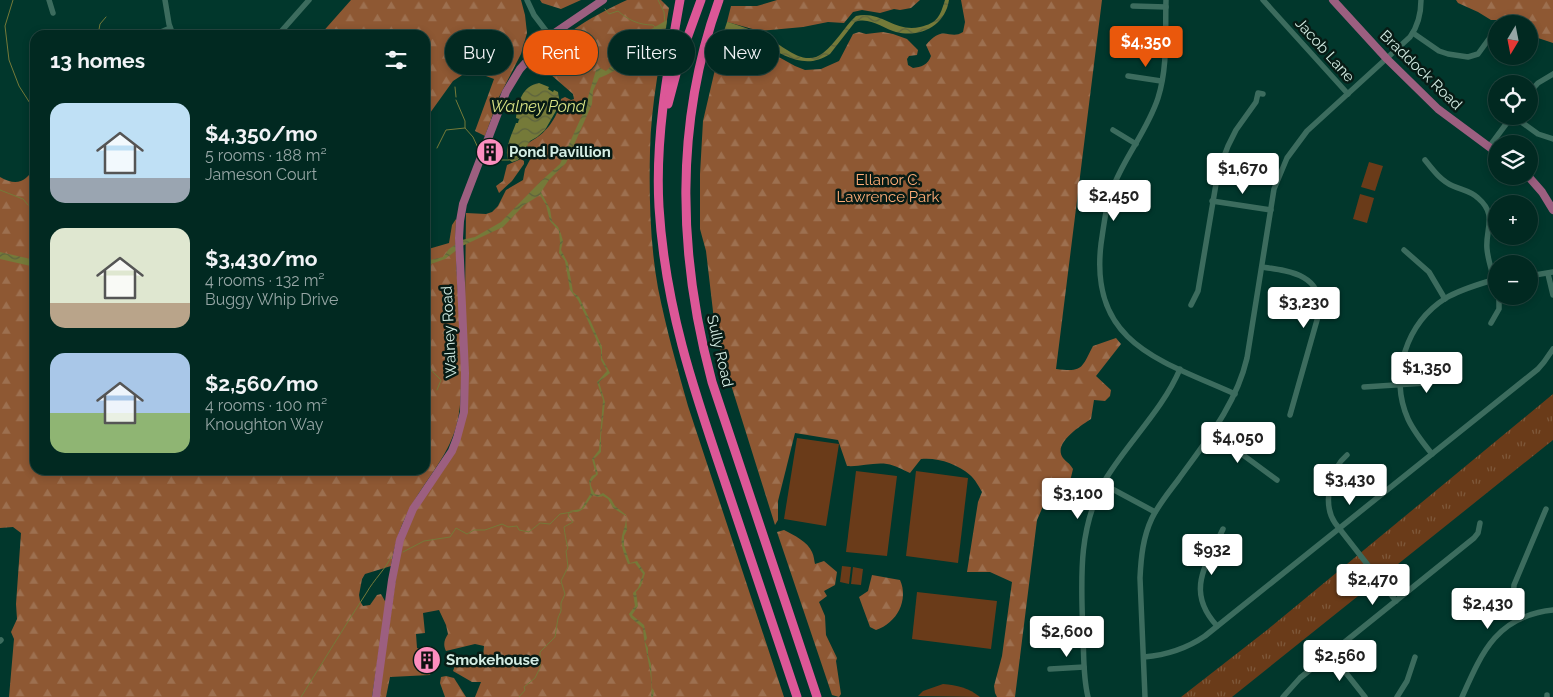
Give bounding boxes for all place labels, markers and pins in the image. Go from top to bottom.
pin: $4,350 [1105,26,1187,68]
building icon: Pond Pavillion [475,137,505,167]
place label: Pond Pavillion [509,143,611,161]
pin: $1,670 [1202,152,1284,195]
pin: $2,450 [1073,180,1155,222]
pin: $3,230 [1263,286,1345,329]
pin: $1,350 [1386,352,1468,394]
pin: $4,050 [1197,422,1279,464]
pin: $3,430 [1309,464,1391,506]
pin: $3,100 [1037,478,1119,520]
pin: $932 [1182,534,1242,576]
pin: $2,470 [1332,564,1414,606]
pin: $2,430 [1447,588,1529,630]
pin: $2,600 [1026,616,1108,658]
pin: $2,560 [1299,640,1381,682]
building icon: Smokehouse [412,645,442,675]
place label: Smokehouse [446,651,539,669]

